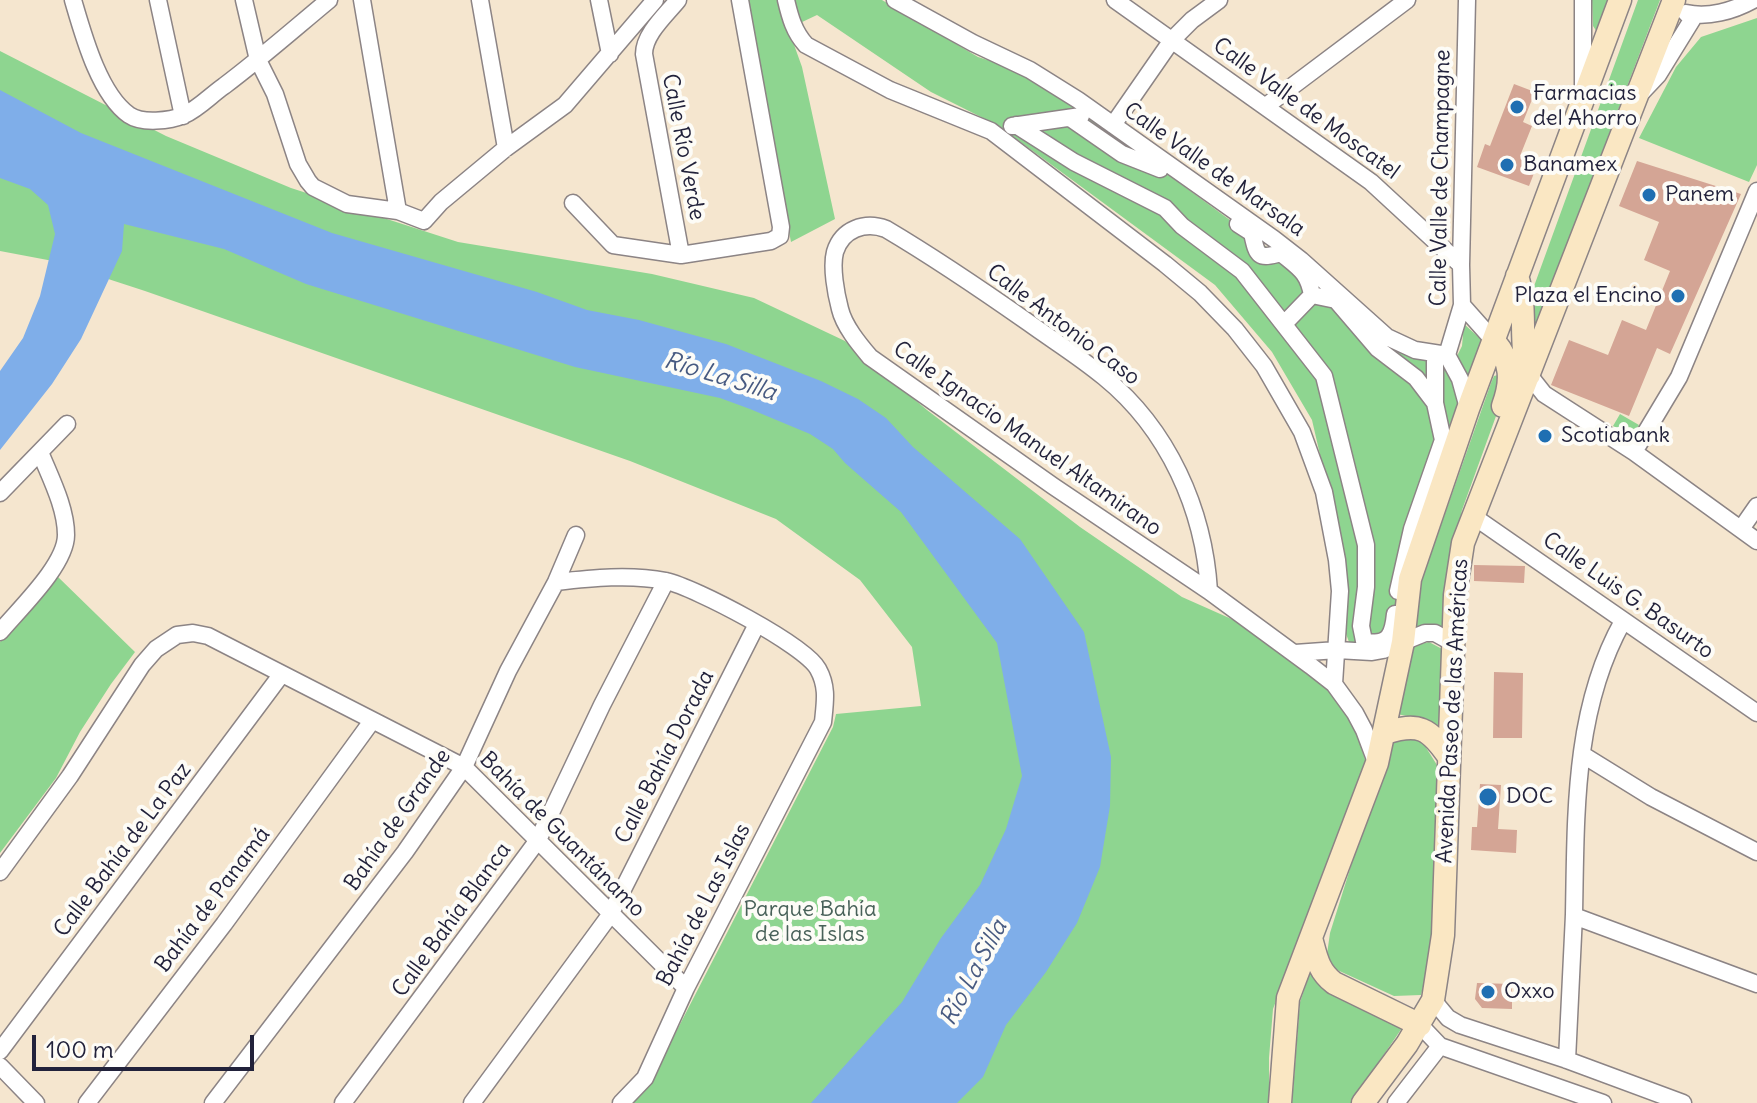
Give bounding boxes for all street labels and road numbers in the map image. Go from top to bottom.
street label: Calle Valle de Moscatel [1208,33,1404,185]
street label: Calle Valle de Champagne [1426,49,1456,307]
street label: Calle Río Verde [656,72,710,222]
street label: Calle Valle de Marsala [1118,97,1310,243]
street label: Calle Antonio Caso [981,259,1145,391]
street label: Calle Ignacio Manuel Altamirano [888,336,1166,542]
street label: Calle Luis G. Basurto [1537,527,1719,665]
street label: Avenida Paseo de las Américas [1432,558,1474,864]
street label: Calle Bahía Dorada [610,666,720,848]
street label: Bahía de Grande [339,744,457,896]
street label: Bahía de Guantánamo [474,747,650,923]
street label: Calle Bahía de La Paz [49,758,197,942]
street label: Bahía de Las Islas [652,819,756,991]
street label: Bahía de Panamá [150,822,276,978]
street label: Calle Bahía Blanca [387,838,517,1002]

